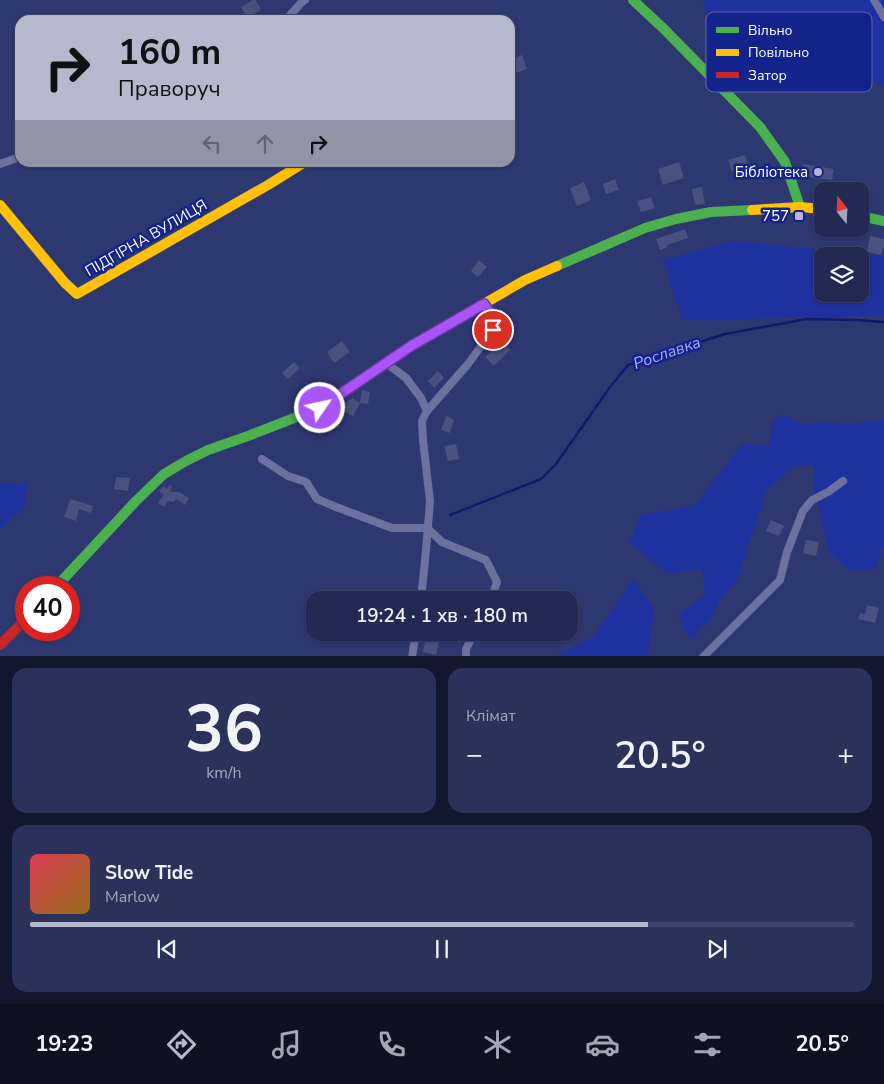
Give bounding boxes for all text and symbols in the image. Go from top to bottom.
legend [706,12,872,92]
text: Вільно [748,21,793,40]
text: 160 m [118,29,221,76]
icon: right [35,35,100,100]
text: Повільно [748,43,809,62]
text: Затор [748,66,787,85]
text: Праворуч [118,74,221,104]
icon: left [198,130,226,158]
icon: ahead [251,130,279,158]
icon: right [304,130,332,158]
place label: Бібліотека [735,162,808,182]
marker: Бібліотека [812,166,824,178]
north arrow [814,182,869,238]
map controls [814,182,869,302]
street label: ПІДГІРНА ВУЛИЦЯ [81,195,211,281]
place label: 757 [762,206,789,226]
marker: 757 [793,210,805,222]
button: layers [814,247,869,302]
pin [472,309,514,351]
icon: arrive [479,316,507,344]
water label: Рославка [630,331,704,375]
position arrow [293,381,345,433]
speed limit sign: 40 [15,576,80,641]
text: 19:24 · 1 хв · 180 m [356,603,528,629]
text: 36 [185,685,263,774]
text: Клімат [466,705,516,727]
text: 20.5° [614,730,706,781]
text: − [466,736,483,774]
text: + [837,736,854,774]
text: km/h [206,762,242,784]
text: Slow Tide [105,860,193,886]
text: Marlow [105,886,160,908]
icon: previous [153,935,181,963]
icon: pause [428,935,456,963]
icon: next [703,935,731,963]
icon: directions [164,1027,199,1062]
icon: music [269,1027,304,1062]
icon: phone [374,1027,409,1062]
icon: climate [480,1027,515,1062]
icon: car [585,1027,620,1062]
icon: filters [690,1027,725,1062]
text: 19:23 [35,1029,93,1059]
text: 20.5° [795,1029,849,1059]

